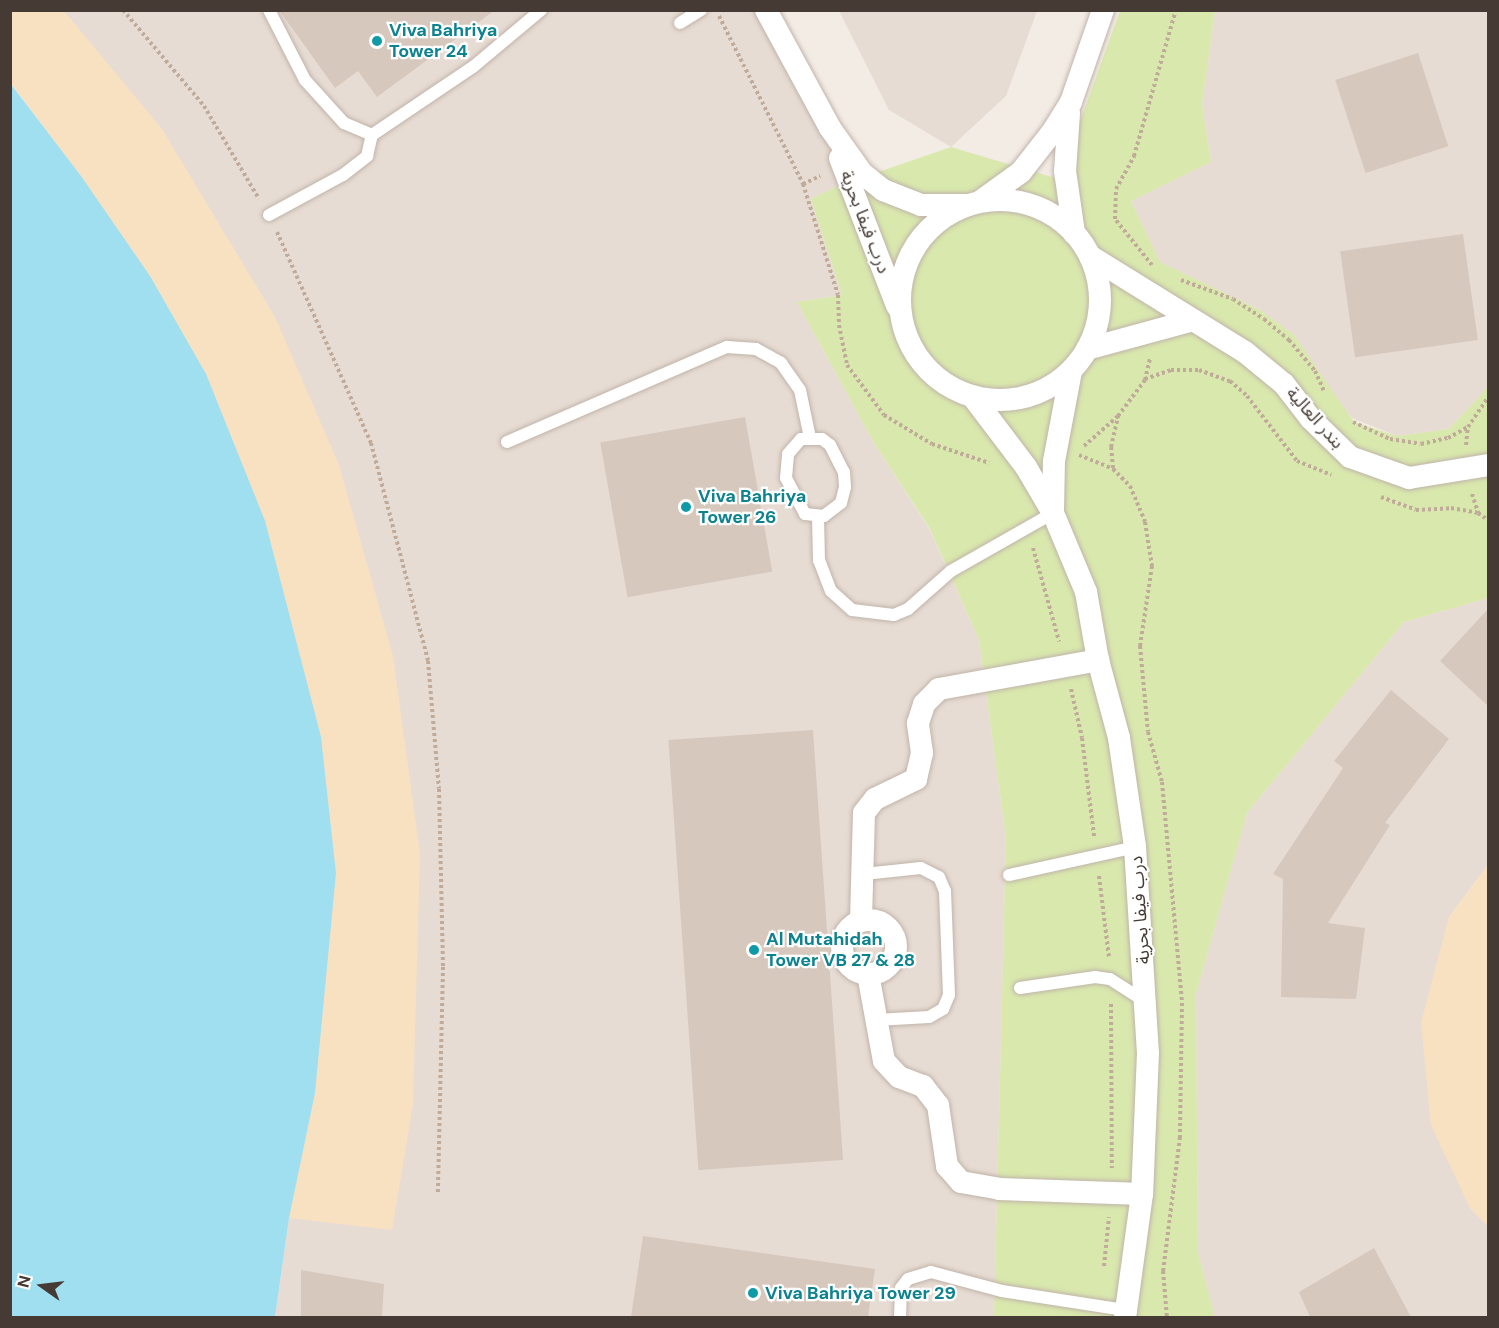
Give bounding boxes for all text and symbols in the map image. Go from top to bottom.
place label: Viva Bahriya Tower 24 [389,20,497,63]
marker: Viva Bahriya Tower 24 [370,34,384,48]
street label: درب فيفا بحرية [835,167,895,277]
street label: بندر العالية [1282,383,1348,453]
place label: Viva Bahriya Tower 26 [698,486,806,528]
marker: Viva Bahriya Tower 26 [679,500,693,514]
street label: درب فيفا بحرية [1125,855,1155,965]
place label: Al Mutahidah Tower VB 27 & 28 [766,929,915,972]
marker: Al Mutahidah Tower VB 27 & 28 [747,943,761,957]
north arrow [12,1256,72,1316]
text: N [12,1273,36,1290]
place label: Viva Bahriya Tower 29 [765,1282,956,1304]
marker: Viva Bahriya Tower 29 [746,1286,760,1300]

